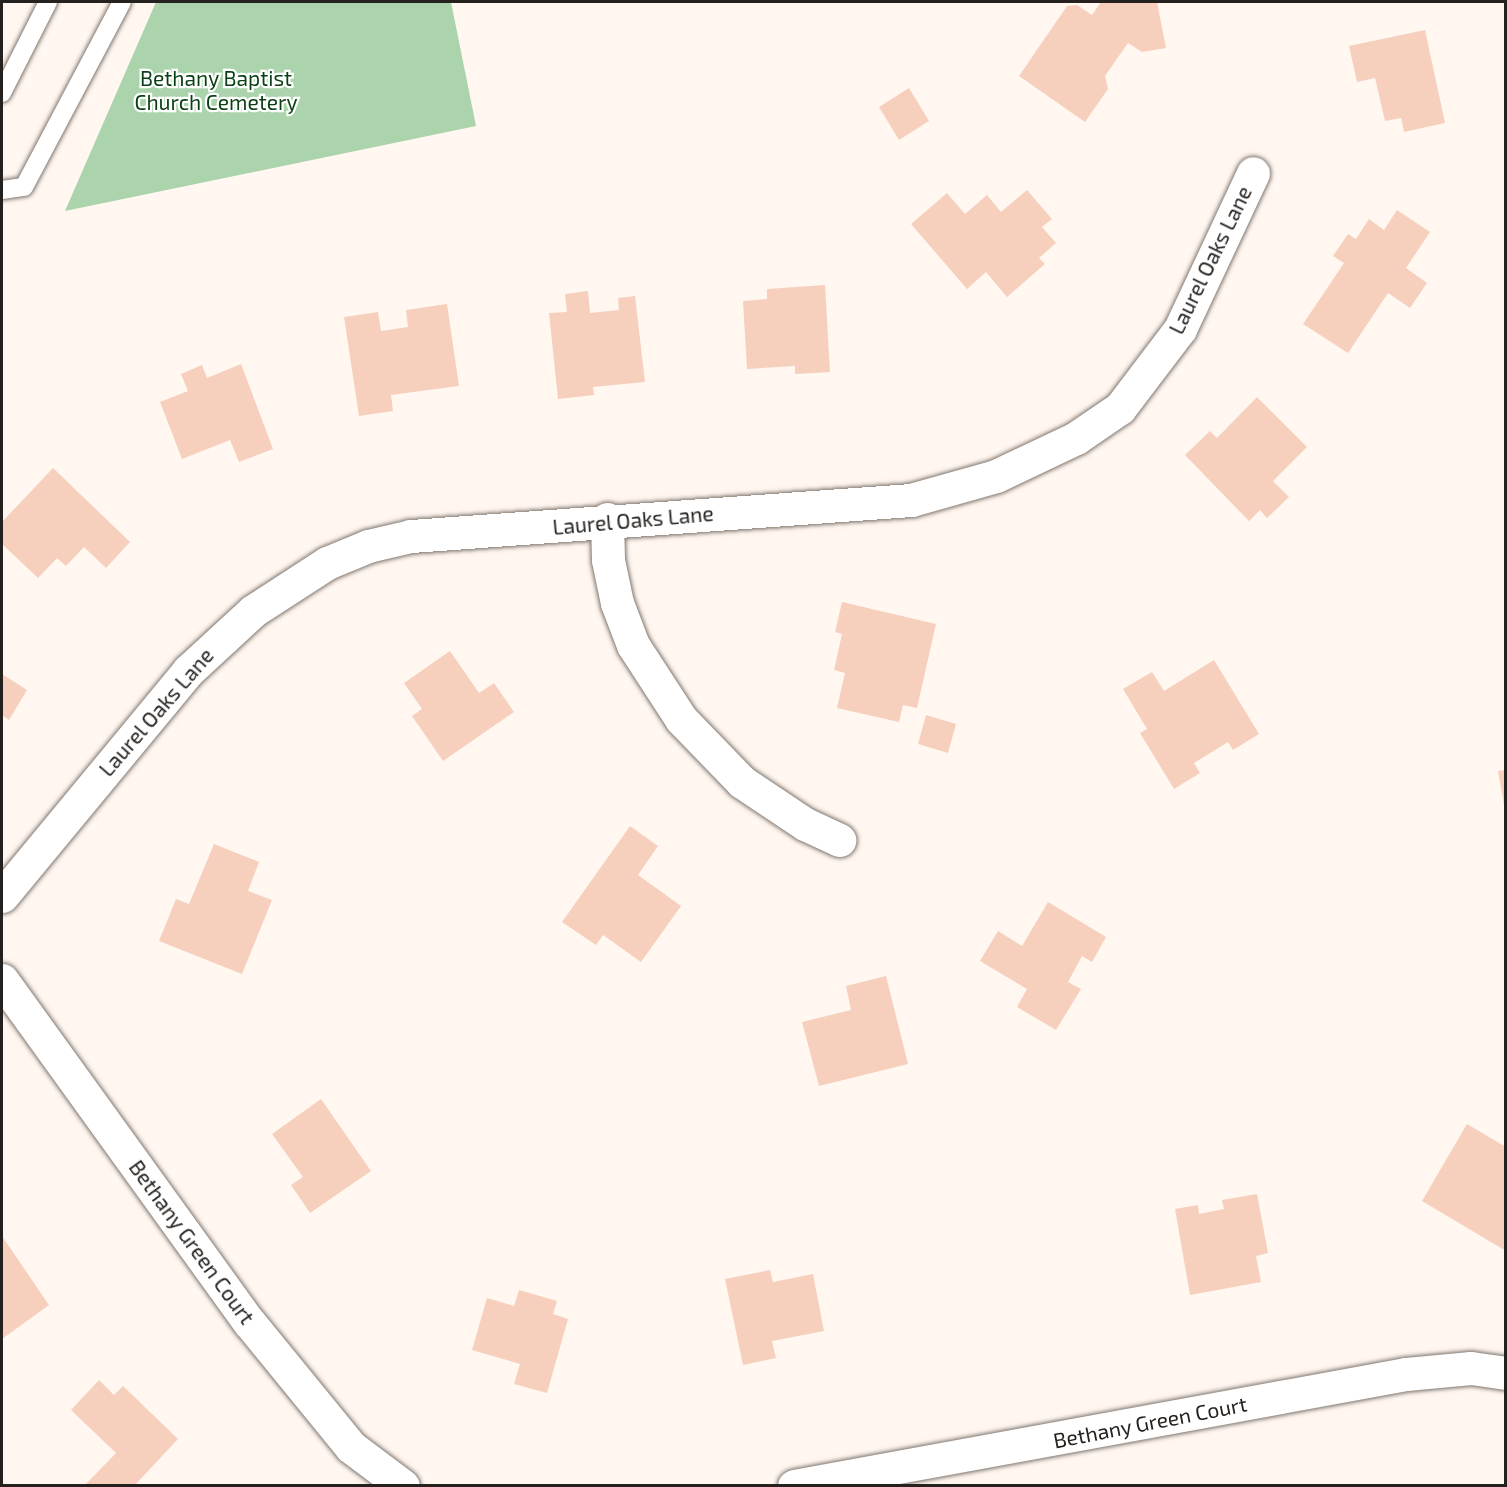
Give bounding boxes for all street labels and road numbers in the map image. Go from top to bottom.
street label: Laurel Oaks Lane [1163,182,1257,338]
street label: Laurel Oaks Lane [551,500,715,540]
street label: Laurel Oaks Lane [93,643,219,781]
street label: Bethany Green Court [124,1155,260,1329]
street label: Bethany Green Court [1051,1391,1249,1453]

